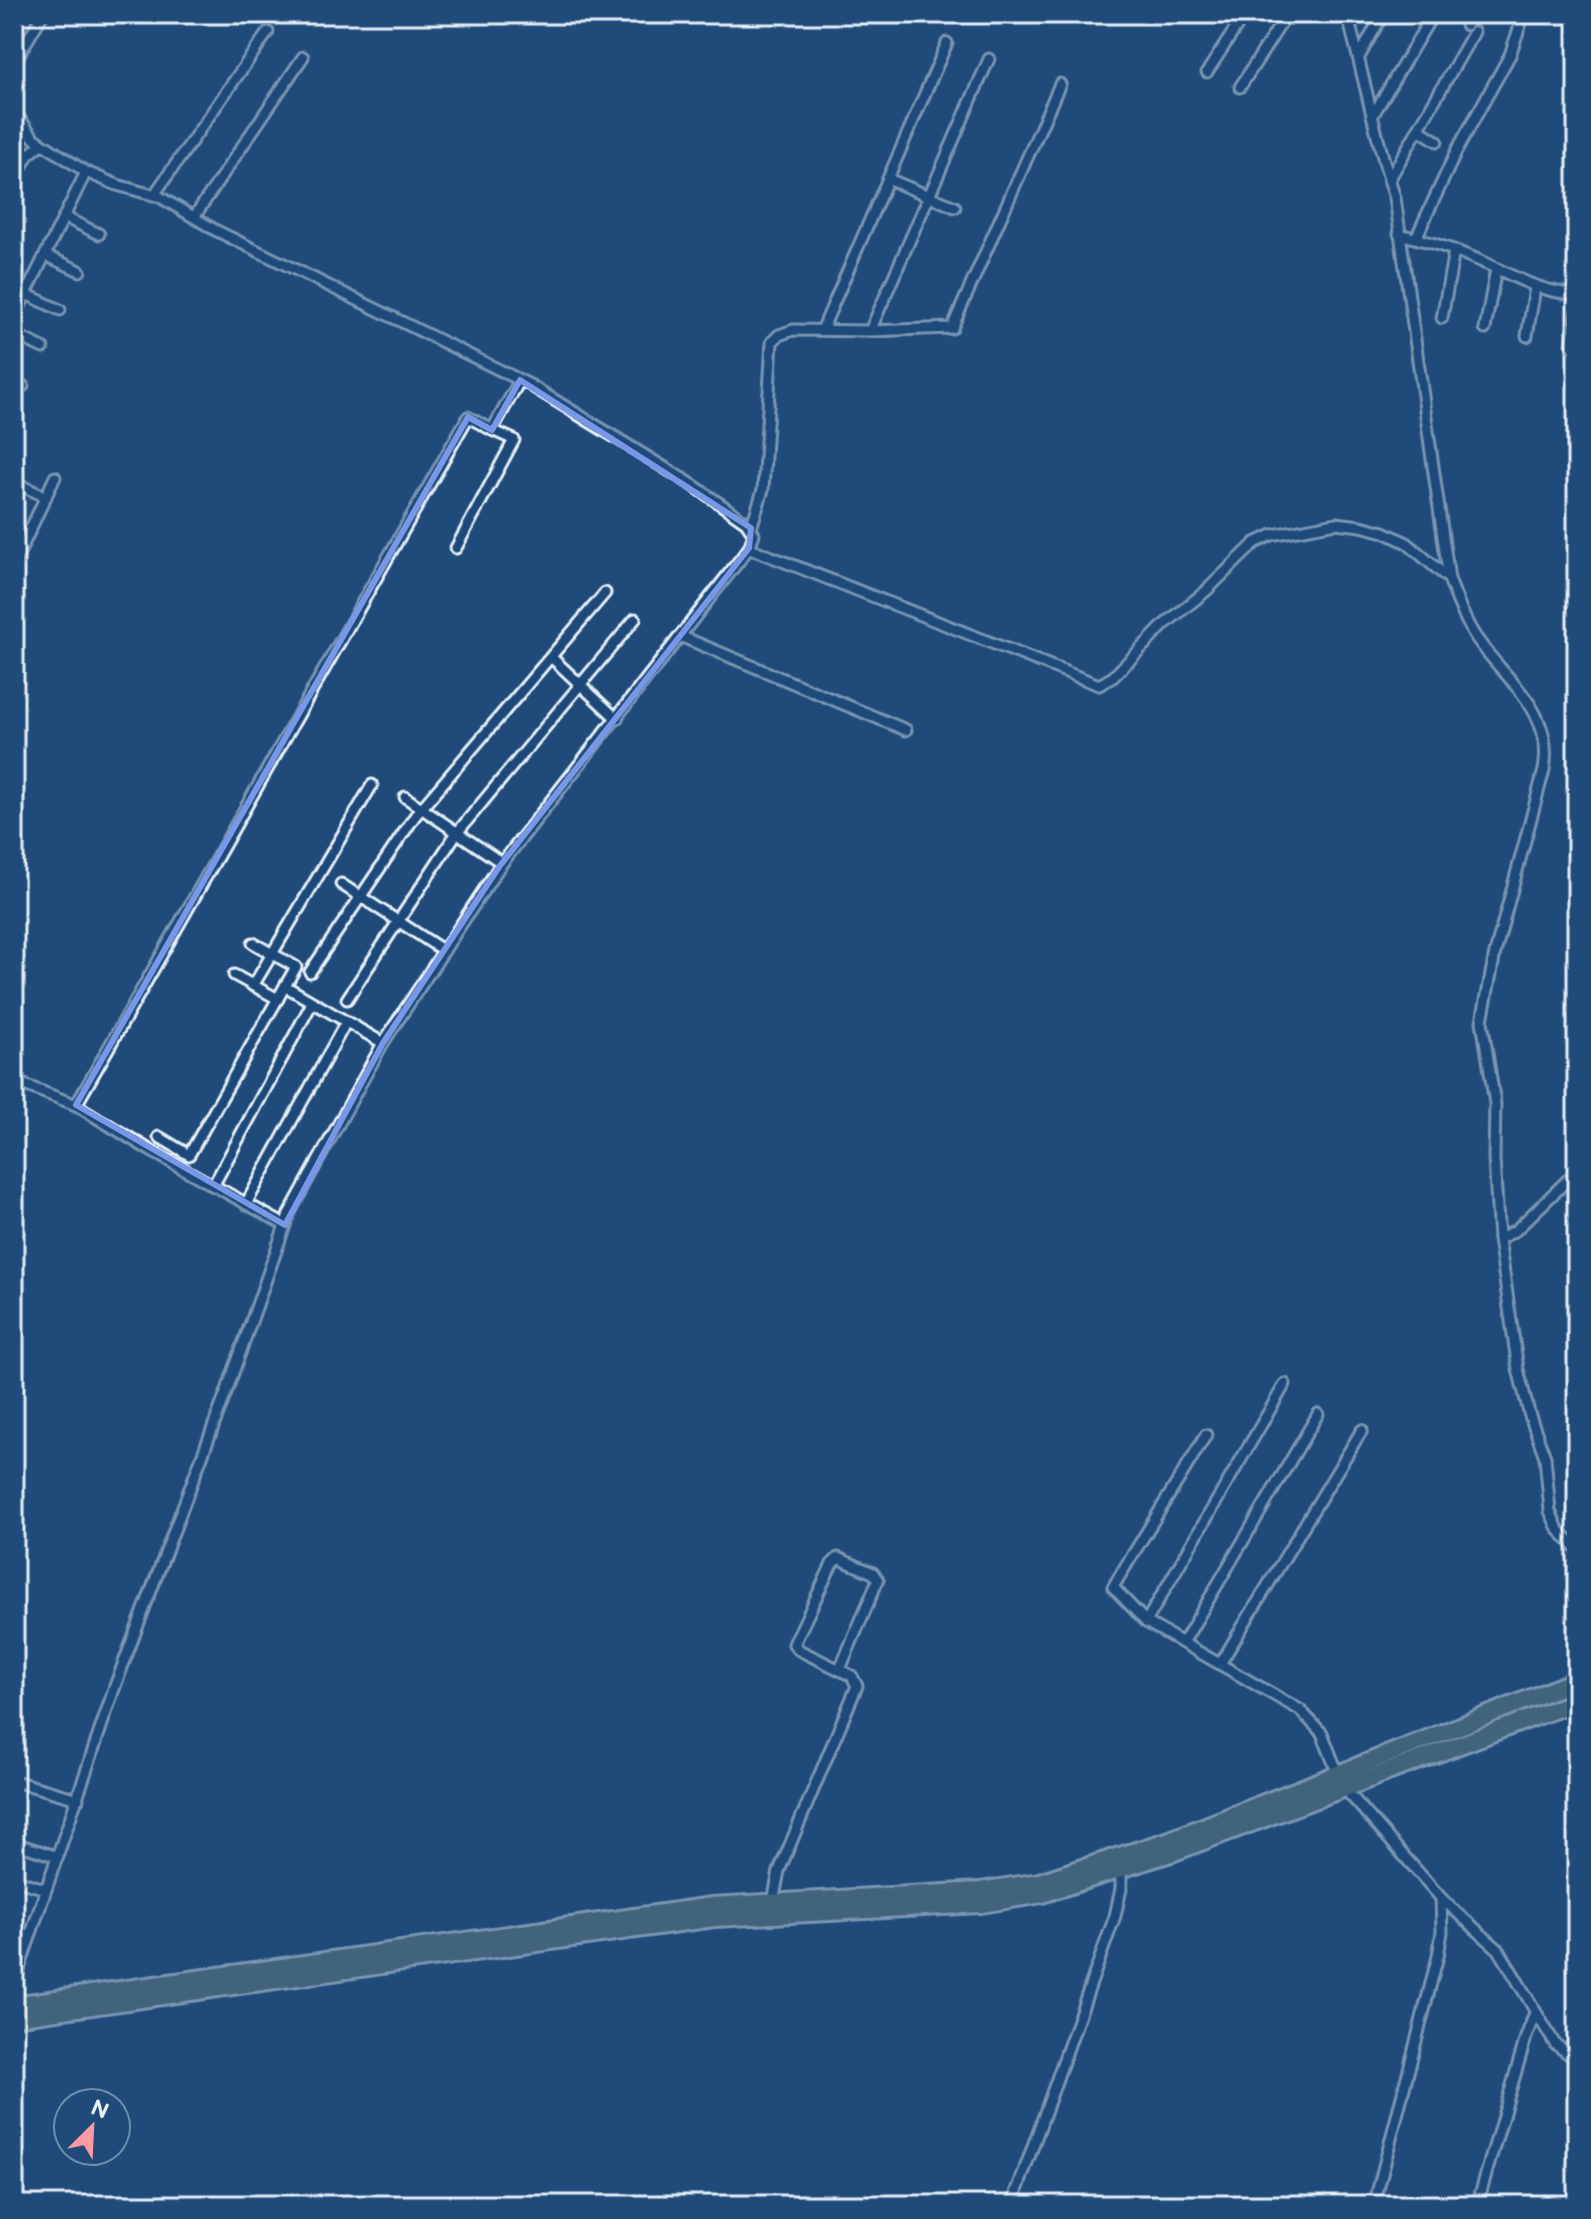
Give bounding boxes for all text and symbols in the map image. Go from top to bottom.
north arrow [52,2087,132,2167]
text: N [86,2094,113,2126]

